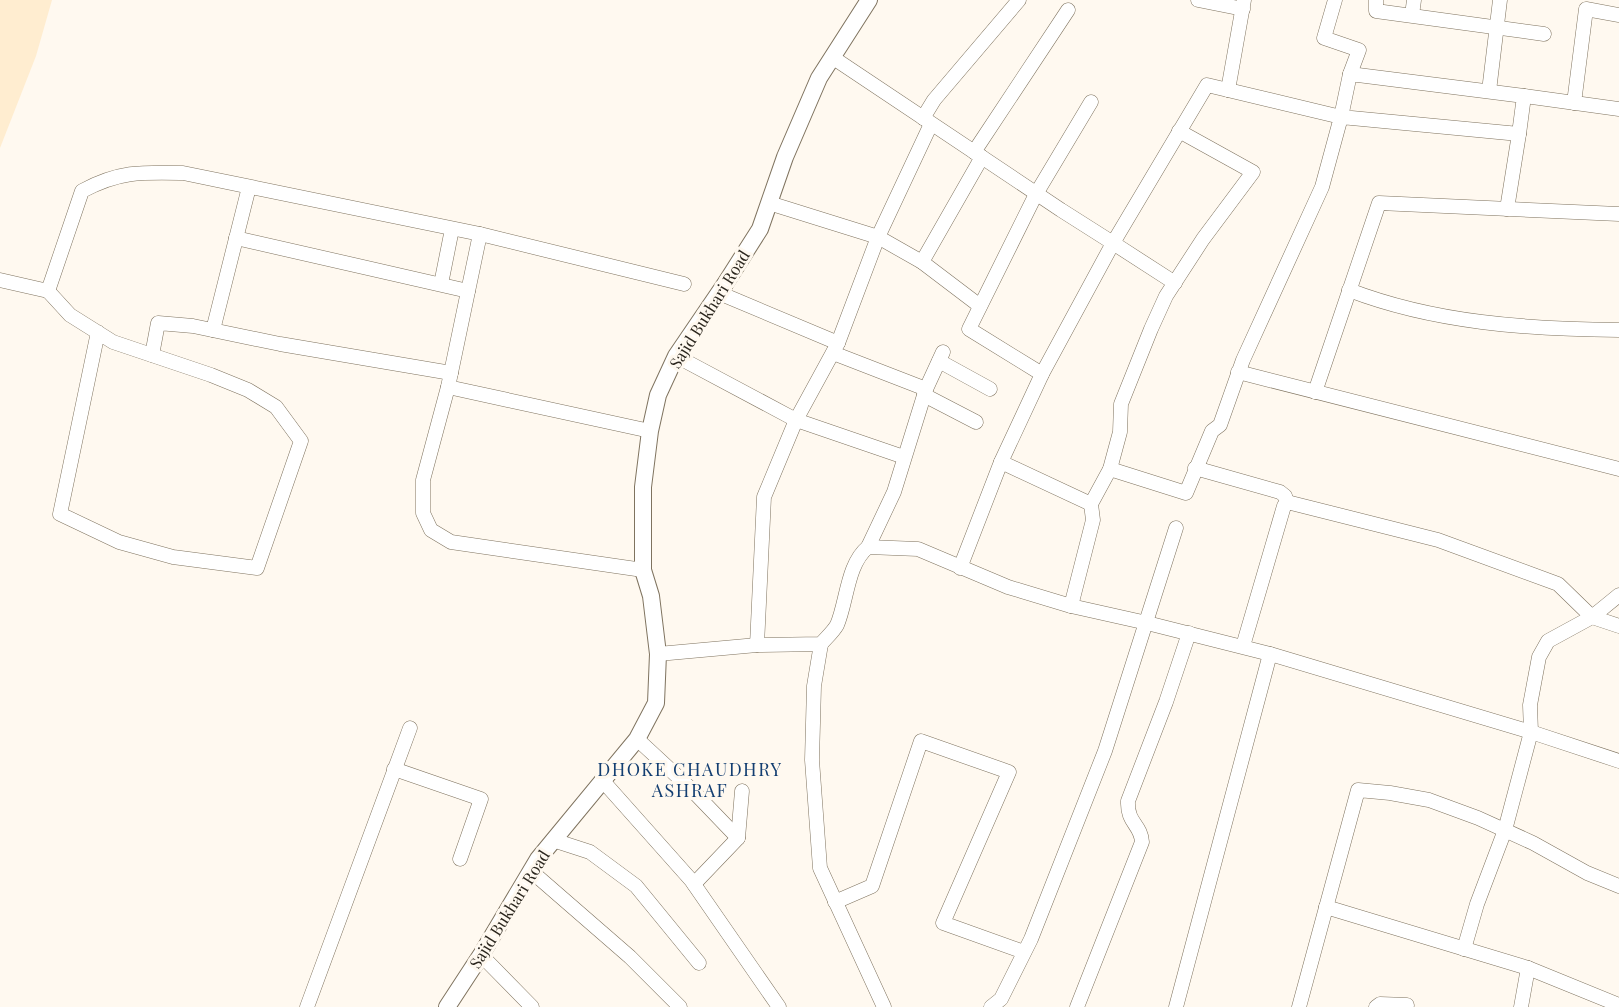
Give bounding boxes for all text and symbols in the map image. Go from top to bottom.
street label: Sajid Bukhari Road [664,246,754,372]
district label: DHOKE CHAUDHRY ASHRAF [597,757,783,802]
street label: Sajid Bukhari Road [464,846,554,972]

